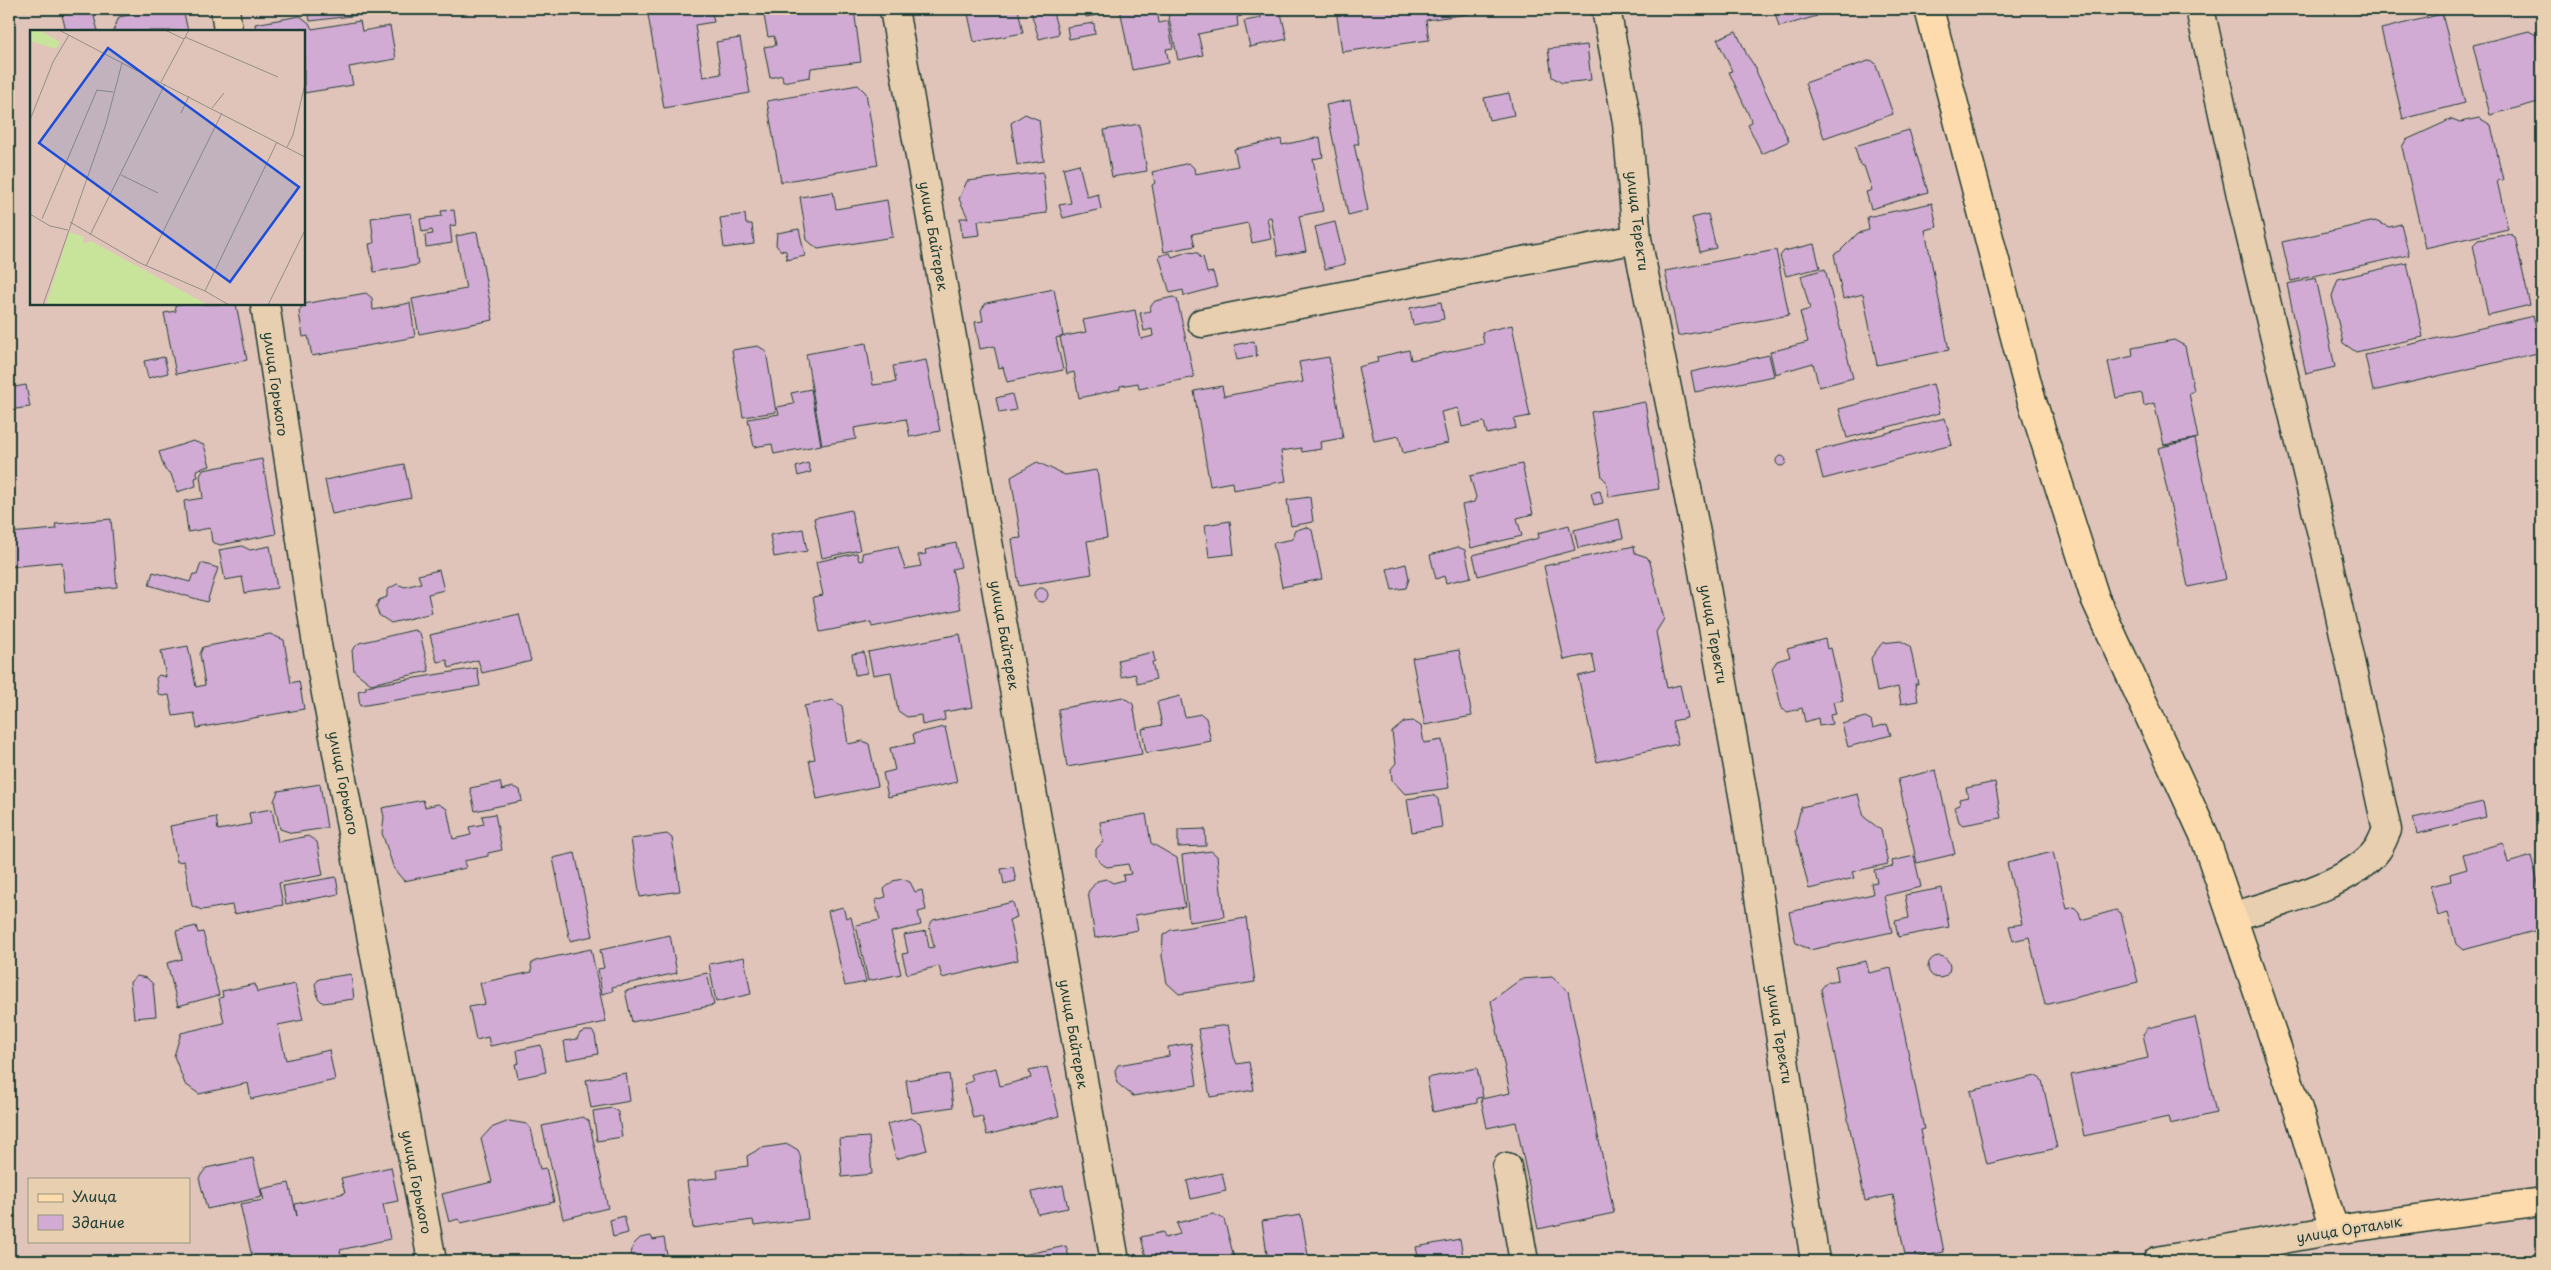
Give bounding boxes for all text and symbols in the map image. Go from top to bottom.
inset map [30,30,305,305]
street label: улица Теректи [1621,170,1655,272]
street label: улица Байтерек [914,180,954,293]
street label: улица Горького [258,330,294,438]
street label: улица Байтерек [985,579,1025,692]
street label: улица Теректи [1695,583,1733,685]
street label: улица Горького [324,729,364,837]
street label: улица Байтерек [1054,978,1094,1091]
street label: улица Теректи [1762,983,1798,1085]
street label: улица Горького [397,1128,437,1236]
legend [28,1178,190,1242]
text: Улица [72,1184,117,1207]
text: Здание [72,1210,125,1233]
street label: улица Орталык [2295,1210,2404,1248]

